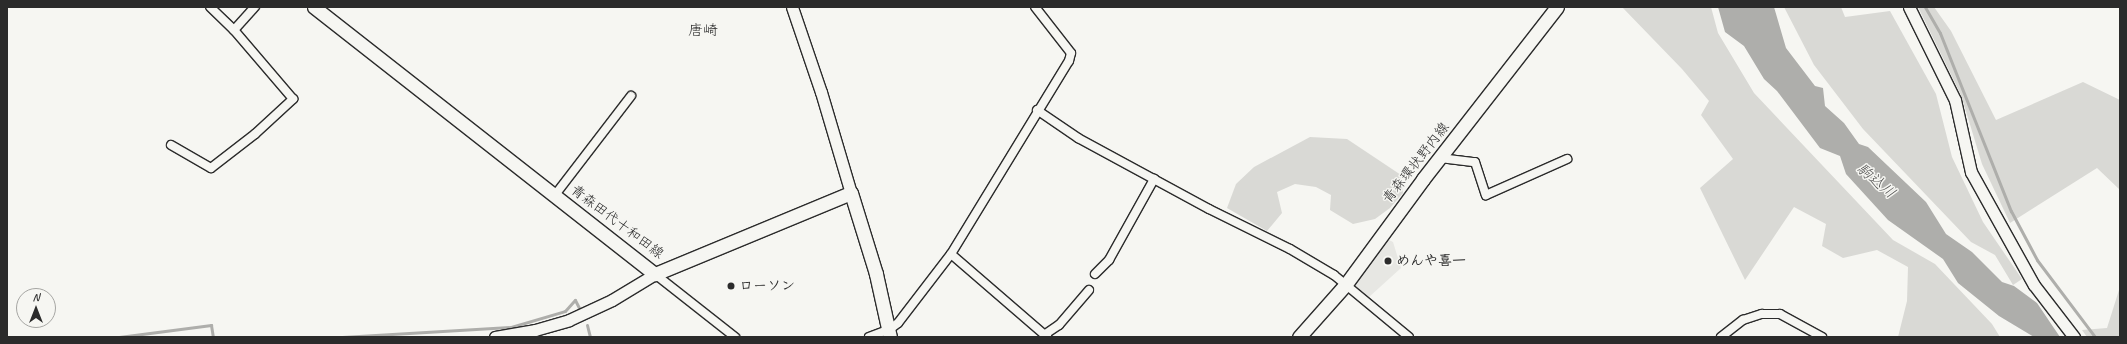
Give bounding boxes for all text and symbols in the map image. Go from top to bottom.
district label: 唐崎 [688,22,718,40]
street label: 青森環状野内線 [1379,119,1453,207]
water label: 駒込川 [1853,160,1899,202]
street label: 青森田代十和田線 [567,182,667,262]
place label: めんや喜一 [1396,253,1466,269]
marker: めんや喜一 [1383,256,1393,266]
place label: ローソン [739,278,795,294]
marker: ローソン [726,281,736,291]
north arrow [16,288,56,328]
text: N [33,290,39,304]

